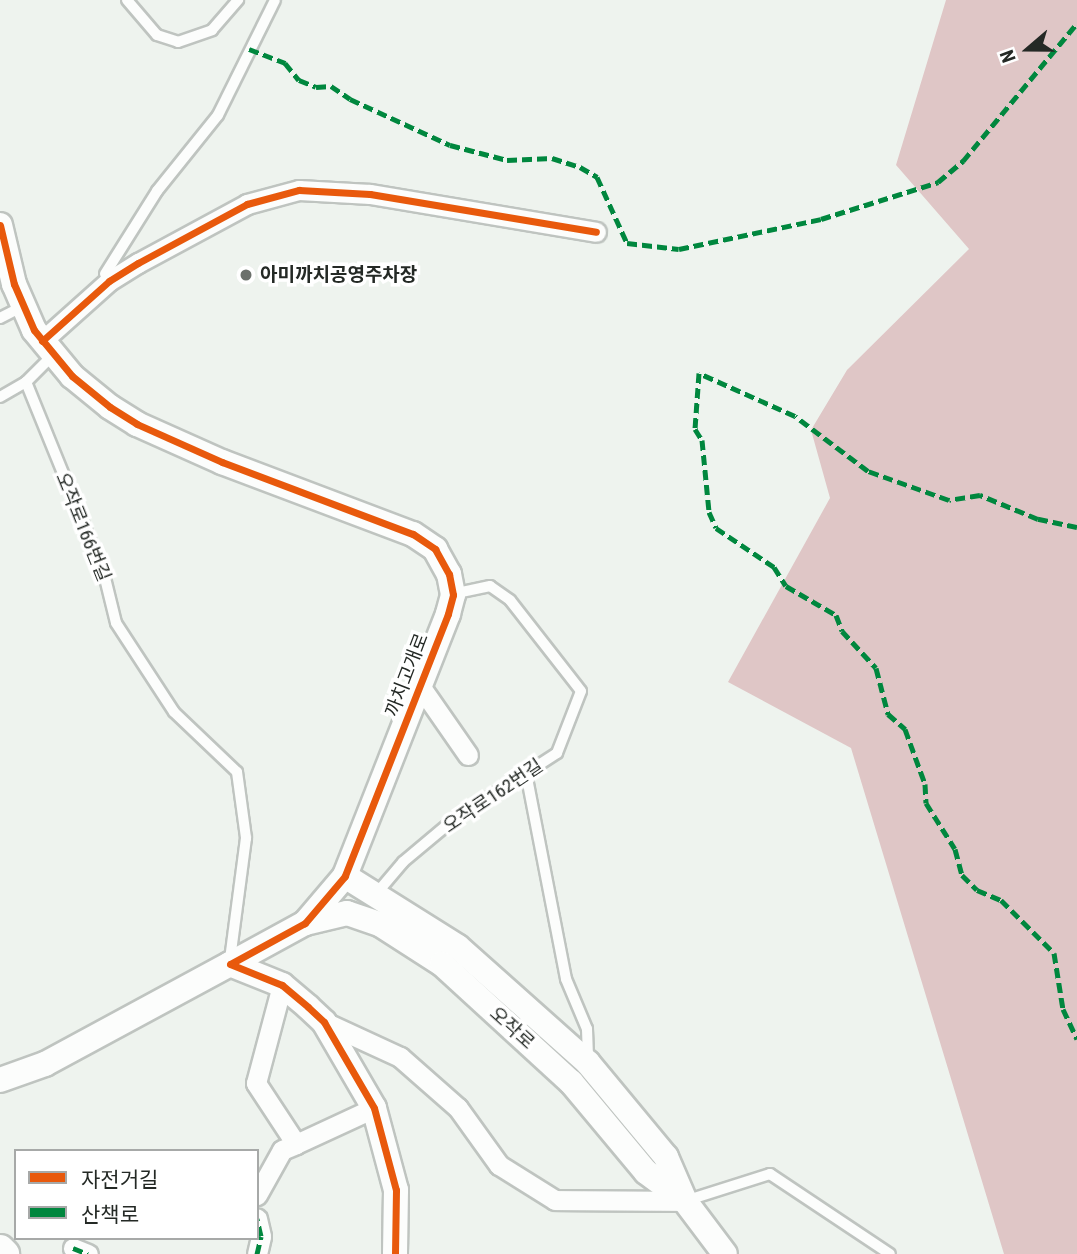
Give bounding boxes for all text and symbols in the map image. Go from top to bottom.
north arrow [993,14,1063,84]
text: N [995,47,1021,66]
place label: 아미까치공영주차장 [260,264,417,286]
marker: 아미까치공영주차장 [238,267,254,283]
street label: 오작로166번길 [51,469,115,585]
street label: 까치고개로 [381,630,433,720]
street label: 오작로162번길 [439,754,547,838]
street label: 오작로 [485,1002,539,1054]
legend [14,1149,259,1240]
text: 자전거길 [81,1168,158,1192]
text: 산책로 [81,1203,139,1227]

